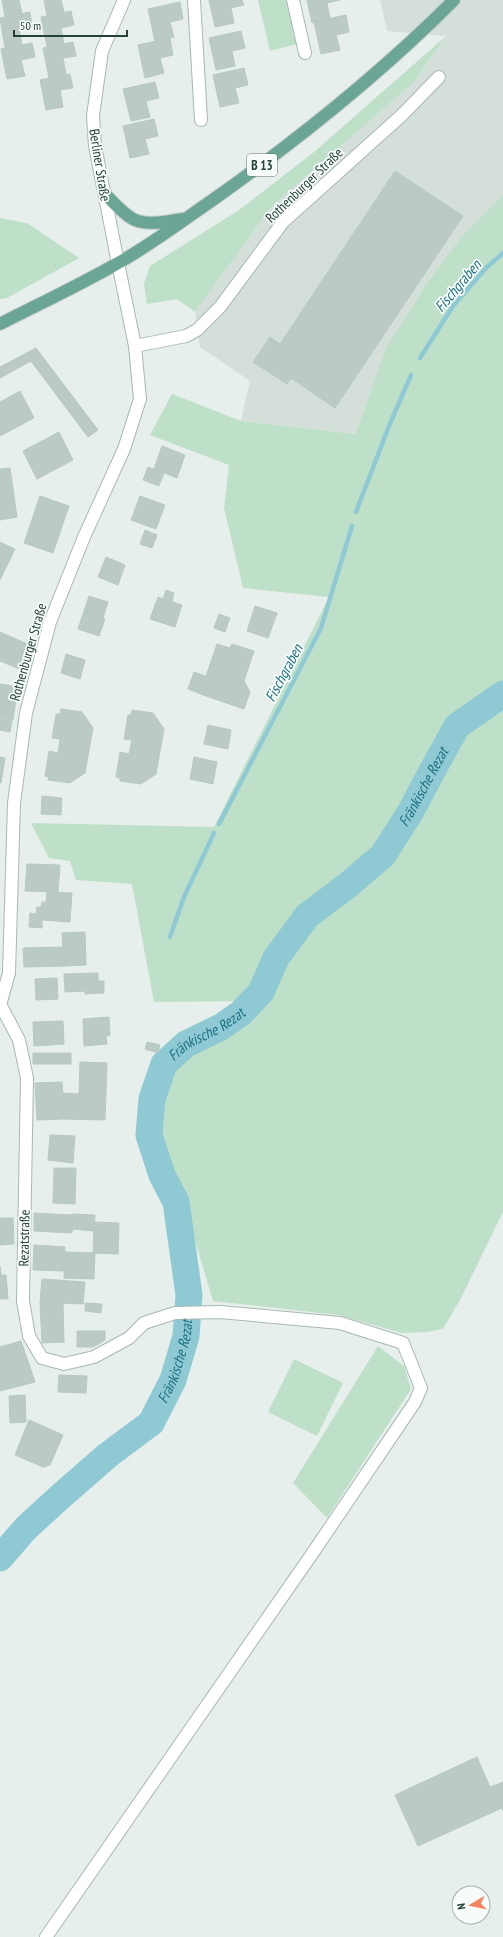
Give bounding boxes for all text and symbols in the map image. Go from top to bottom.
scale bar [14,12,127,38]
text: 50 m [20,18,41,33]
street label: Berliner Straße [85,127,115,203]
street label: Rothenburger Straße [262,143,347,226]
road number: B 13 [247,154,277,176]
water label: Fischgraben [430,255,486,316]
street label: Rothenburger Straße [5,601,51,703]
water label: Fischgraben [261,640,307,705]
water label: Fränkische Rezat [394,743,453,830]
water label: Fränkische Rezat [164,1003,250,1065]
street label: Rezatstraße [15,1209,33,1267]
water label: Fränkische Rezat [153,1317,196,1406]
north arrow [451,1885,491,1925]
text: N [454,1902,469,1911]

